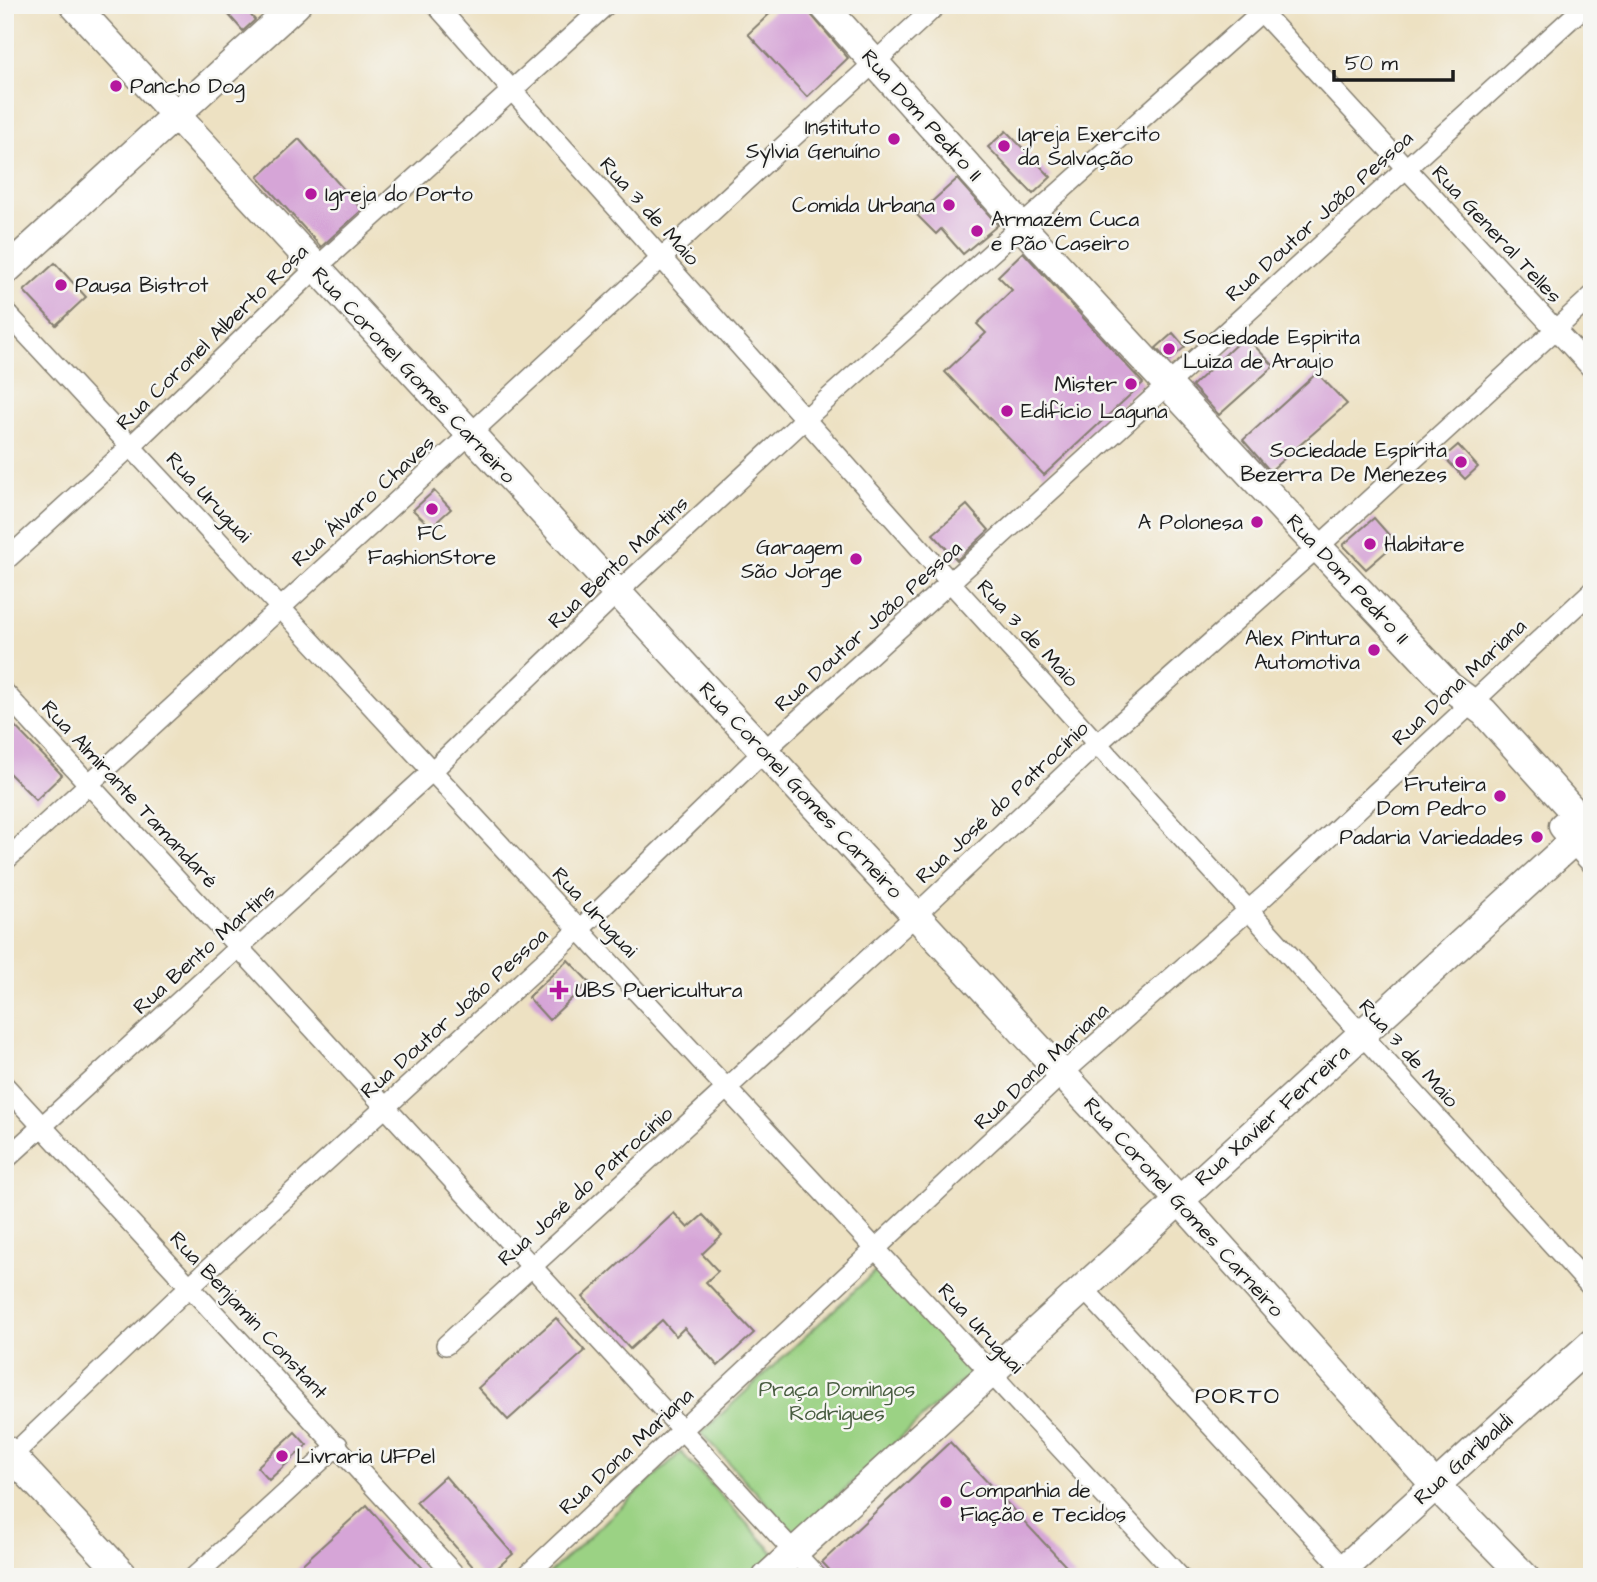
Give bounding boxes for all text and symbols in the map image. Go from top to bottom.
scale bar [1334,38,1454,82]
street label: Rua Dom Pedro II [854,43,989,188]
text: 50 m [1345,49,1399,78]
place label: Pancho Dog [130,72,245,103]
marker: Pancho Dog [108,78,124,94]
place label: Instituto Sylvia Genuíno [746,113,880,168]
place label: Igreja Exercito da Salvação [1018,120,1160,173]
street label: Rua Doutor João Pessoa [1219,124,1420,309]
marker: Instituto Sylvia Genuíno [886,131,902,147]
marker: Igreja Exercito da Salvação [996,138,1012,154]
street label: Rua 3 de Maio [593,151,706,272]
street label: Rua General Telles [1425,159,1568,310]
place label: Igreja do Porto [325,180,473,211]
marker: Igreja do Porto [303,186,319,202]
place label: Comida Urbana [792,191,935,220]
marker: Comida Urbana [941,197,957,213]
place label: Armazém Cuca e Pão Caseiro [991,205,1139,258]
marker: Armazém Cuca e Pão Caseiro [969,223,985,239]
street label: Rua Coronel Alberto Rosa [110,238,315,437]
street label: Rua Coronel Gomes Carneiro [305,261,522,490]
place label: Pausa Bistrot [75,271,209,300]
marker: Pausa Bistrot [53,277,69,293]
place label: Sociedade Espirita Luiza de Araujo [1183,323,1360,376]
marker: Sociedade Espirita Luiza de Araujo [1161,341,1177,357]
place label: Mister [1054,370,1117,399]
marker: Mister [1123,376,1139,392]
place label: Edifício Laguna [1021,397,1168,428]
marker: Edifício Laguna [999,403,1015,419]
street label: Rua Álvaro Chaves [285,429,441,574]
place label: Sociedade Espírita Bezerra De Menezes [1240,436,1447,489]
street label: Rua Uruguai [158,446,258,550]
marker: Sociedade Espírita Bezerra De Menezes [1453,454,1469,470]
street label: Rua Bento Martins [542,489,695,635]
marker: FC FashionStore [424,501,440,517]
place label: A Polonesa [1138,508,1243,537]
street label: Rua Dom Pedro II [1280,508,1416,651]
marker: A Polonesa [1249,514,1265,530]
place label: FC FashionStore [368,519,496,572]
place label: Habitare [1384,530,1465,559]
place label: Garagem São Jorge [741,533,843,588]
street label: Rua Doutor João Pessoa [768,534,969,719]
marker: Habitare [1362,536,1378,552]
marker: Garagem São Jorge [848,551,864,567]
street label: Rua 3 de Maio [970,573,1085,694]
street label: Rua Dona Mariana [1386,612,1533,752]
place label: Alex Pintura Automotiva [1245,624,1360,677]
marker: Alex Pintura Automotiva [1366,642,1382,658]
street label: Rua Coronel Gomes Carneiro [692,676,909,905]
street label: Rua Almirante Tamandaré [35,694,225,895]
street label: Rua José do Patrocínio [909,714,1095,890]
place label: Fruteira Dom Pedro [1377,770,1486,823]
marker: Fruteira Dom Pedro [1492,788,1508,804]
place label: Padaria Variedades [1340,823,1523,852]
marker: Padaria Variedades [1529,829,1545,845]
street label: Rua Uruguai [544,861,644,965]
street label: Rua Bento Martins [127,878,282,1021]
street label: Rua Doutor João Pessoa [354,921,555,1106]
place label: UBS Puericultura [575,976,743,1005]
marker: UBS Puericultura [549,980,569,1000]
street label: Rua 3 de Maio [1352,993,1465,1114]
street label: Rua Dona Mariana [968,996,1115,1136]
street label: Rua Xavier Ferreira [1189,1038,1356,1193]
street label: Rua Coronel Gomes Carneiro [1077,1091,1291,1324]
street label: Rua José do Patrocínio [491,1100,679,1273]
street label: Rua Benjamin Constant [163,1225,335,1406]
street label: Rua Uruguai [930,1277,1030,1381]
park label: Praça Domingos Rodrigues [759,1375,915,1430]
district label: PORTO [1195,1380,1281,1412]
street label: Rua Dona Mariana [553,1381,700,1521]
street label: Rua Garibaldi [1407,1407,1519,1512]
place label: Livraria UFPel [296,1442,435,1471]
marker: Livraria UFPel [274,1448,290,1464]
place label: Companhia de Fiação e Tecidos [960,1476,1126,1529]
marker: Companhia de Fiação e Tecidos [938,1494,954,1510]

